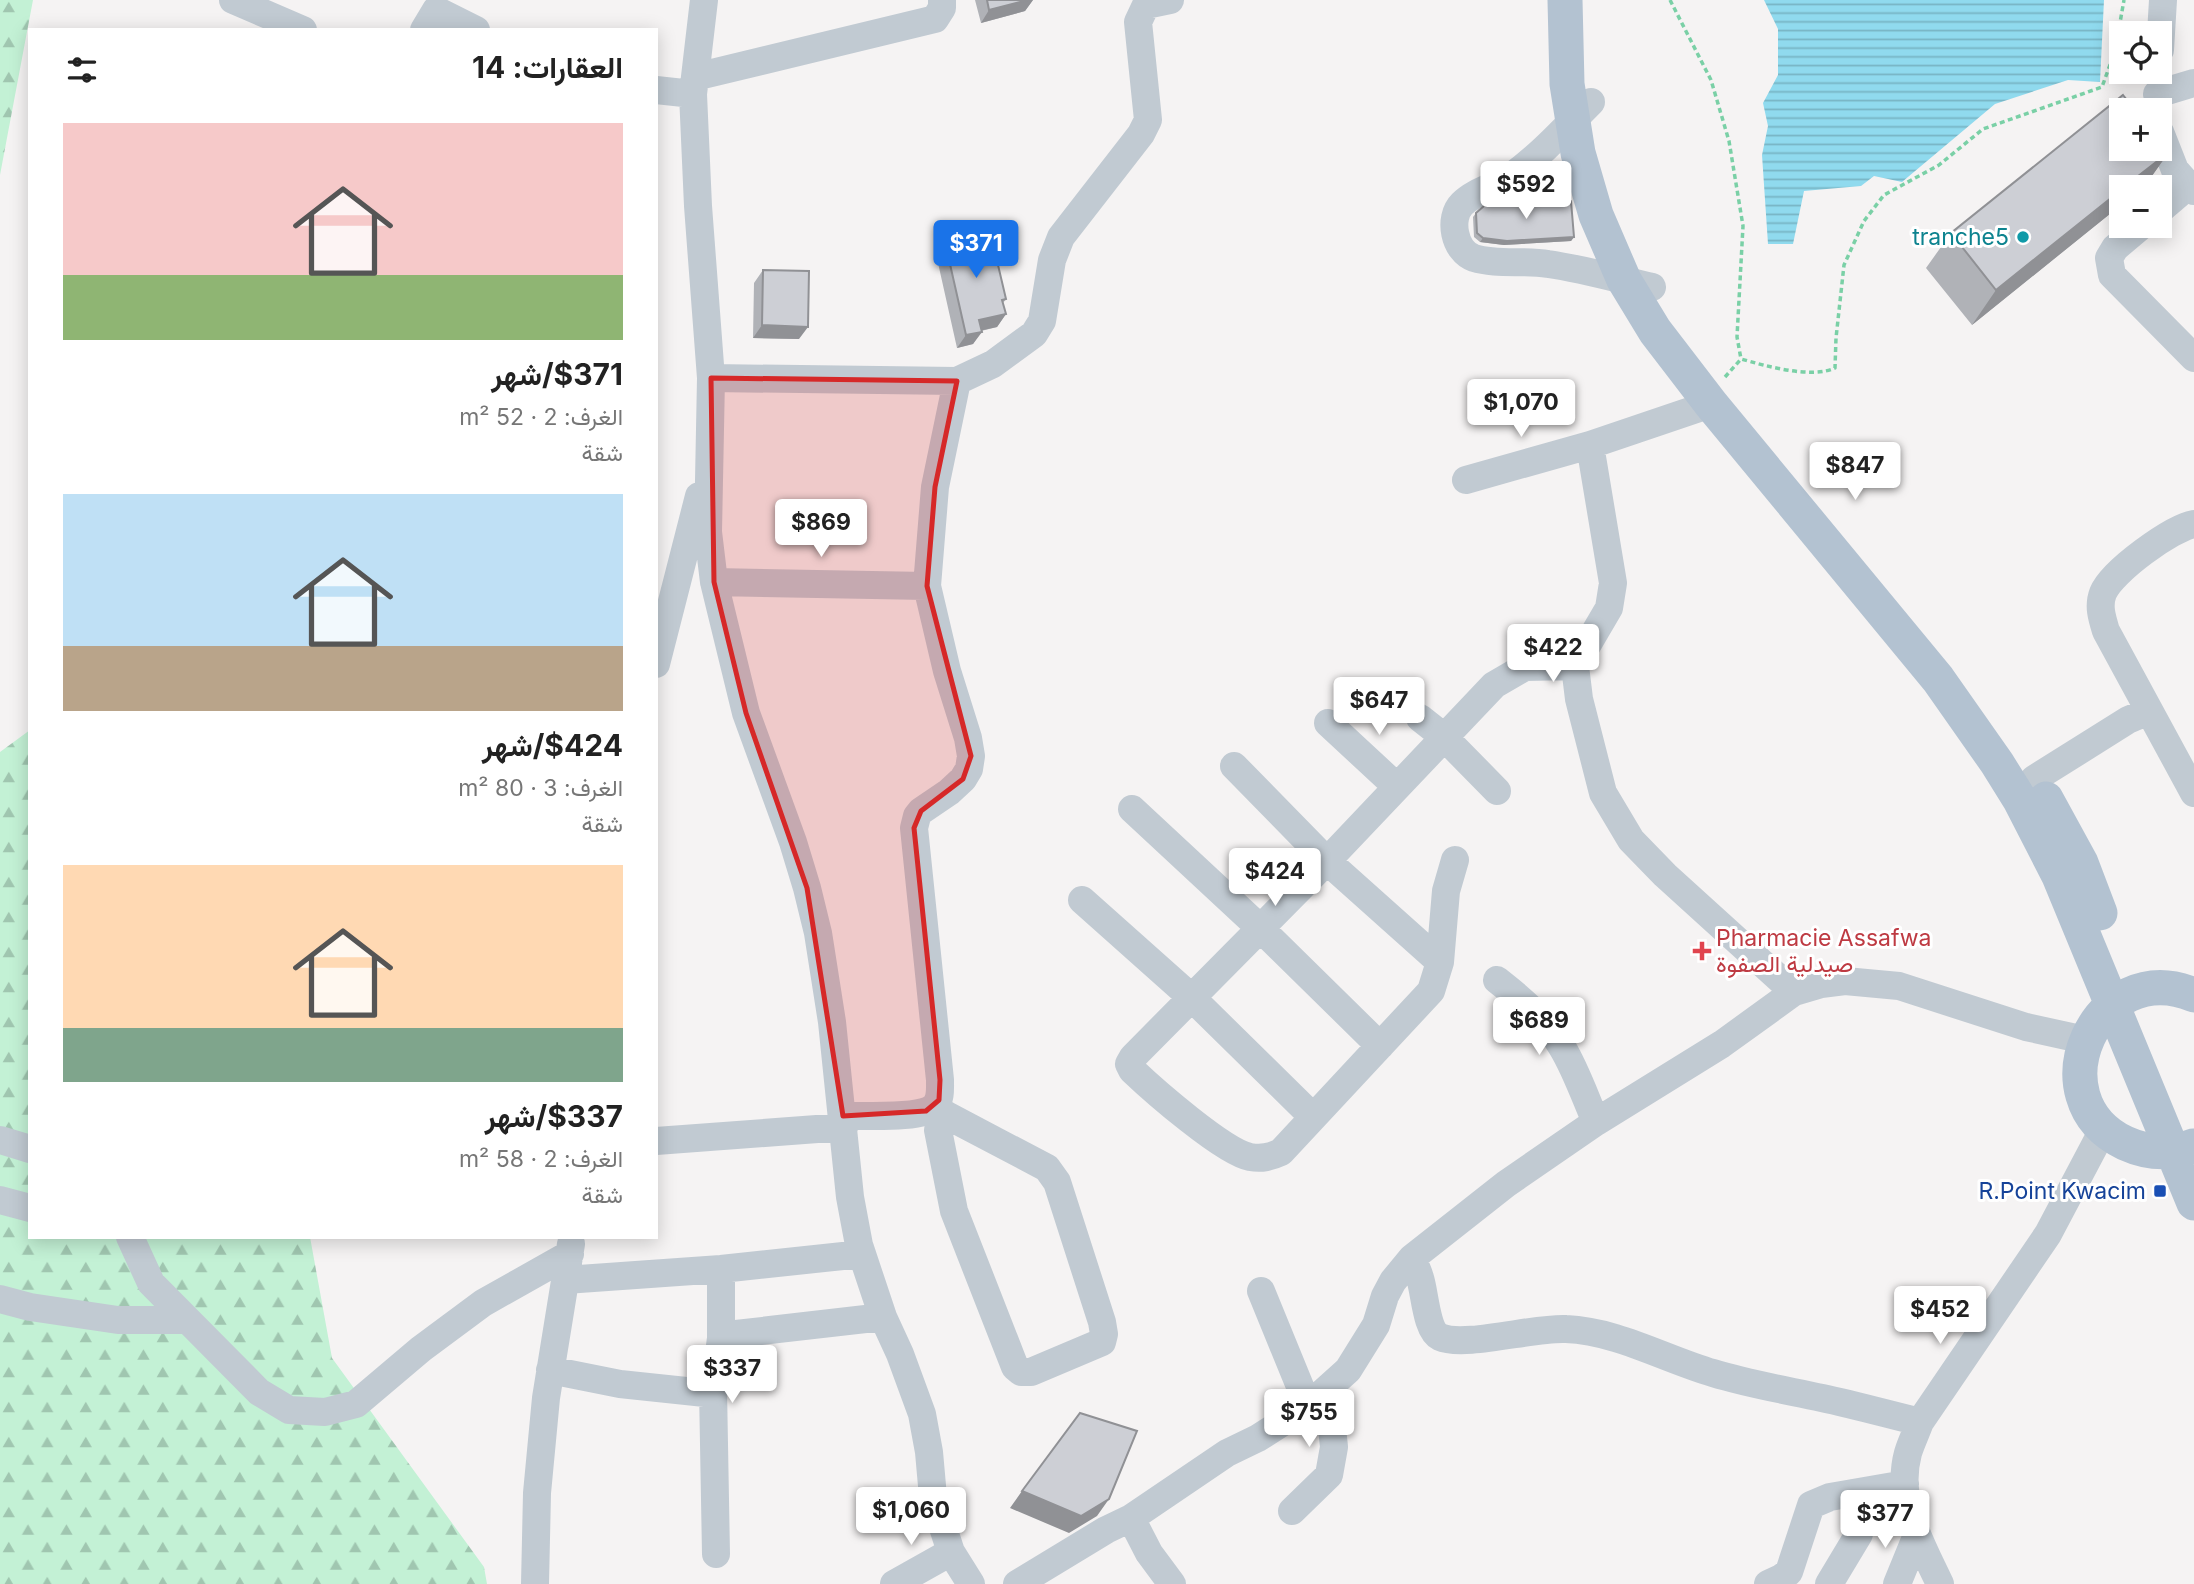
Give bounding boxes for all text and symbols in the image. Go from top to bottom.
map controls [2109,21,2172,238]
button: locate [2109,21,2172,84]
text: العقارات: 14 [472,49,623,85]
icon: filters [63,51,101,89]
button: + [2109,98,2172,161]
pin: $592 [1485,162,1567,221]
icon: home [280,168,406,294]
text: $592 [1496,170,1556,198]
button: − [2109,175,2172,238]
pin: $371 [935,220,1017,280]
place label: tranche5 [1912,223,2009,251]
text: $371 [949,229,1003,257]
marker: tranche5 [2015,229,2031,245]
text: $371/شهر [491,356,623,392]
pin: $1,070 [1464,380,1578,439]
text: $1,070 [1483,388,1559,416]
text: الغرف: 2 · 52 m² [459,403,623,431]
text: شقة [581,439,623,467]
pin: $847 [1814,442,1896,502]
text: $847 [1826,451,1884,479]
pin: $869 [780,500,862,559]
text: $869 [791,508,851,536]
icon: home [280,539,406,665]
pin: $422 [1512,624,1594,684]
text: $422 [1523,633,1583,661]
pin: $647 [1338,678,1420,737]
text: $647 [1350,686,1408,714]
text: $424/شهر [482,727,623,763]
text: الغرف: 3 · 80 m² [458,774,623,802]
text: شقة [581,810,623,838]
pin: $424 [1234,848,1316,908]
text: $424 [1245,857,1305,885]
icon: home [280,910,406,1036]
place label: Pharmacie Assafwa صيدلية الصفوة [1716,924,1932,979]
marker: Pharmacie Assafwa صيدلية الصفوة [1694,943,1710,959]
pin: $689 [1498,998,1580,1057]
text: $689 [1509,1006,1569,1034]
text: $337/شهر [485,1098,623,1134]
text: الغرف: 2 · 58 m² [459,1145,623,1173]
place label: R.Point Kwacim [1978,1177,2146,1205]
text: شقة [581,1181,623,1209]
marker: R.Point Kwacim [2152,1183,2168,1199]
pin: $452 [1899,1286,1981,1346]
text: $452 [1910,1295,1970,1323]
pin: $337 [691,1346,773,1405]
text: $337 [703,1354,761,1382]
pin: $755 [1268,1390,1350,1449]
text: $755 [1280,1398,1338,1426]
pin: $1,060 [854,1488,968,1547]
pin: $377 [1844,1490,1926,1550]
text: $1,060 [872,1496,950,1524]
text: $377 [1856,1499,1914,1527]

